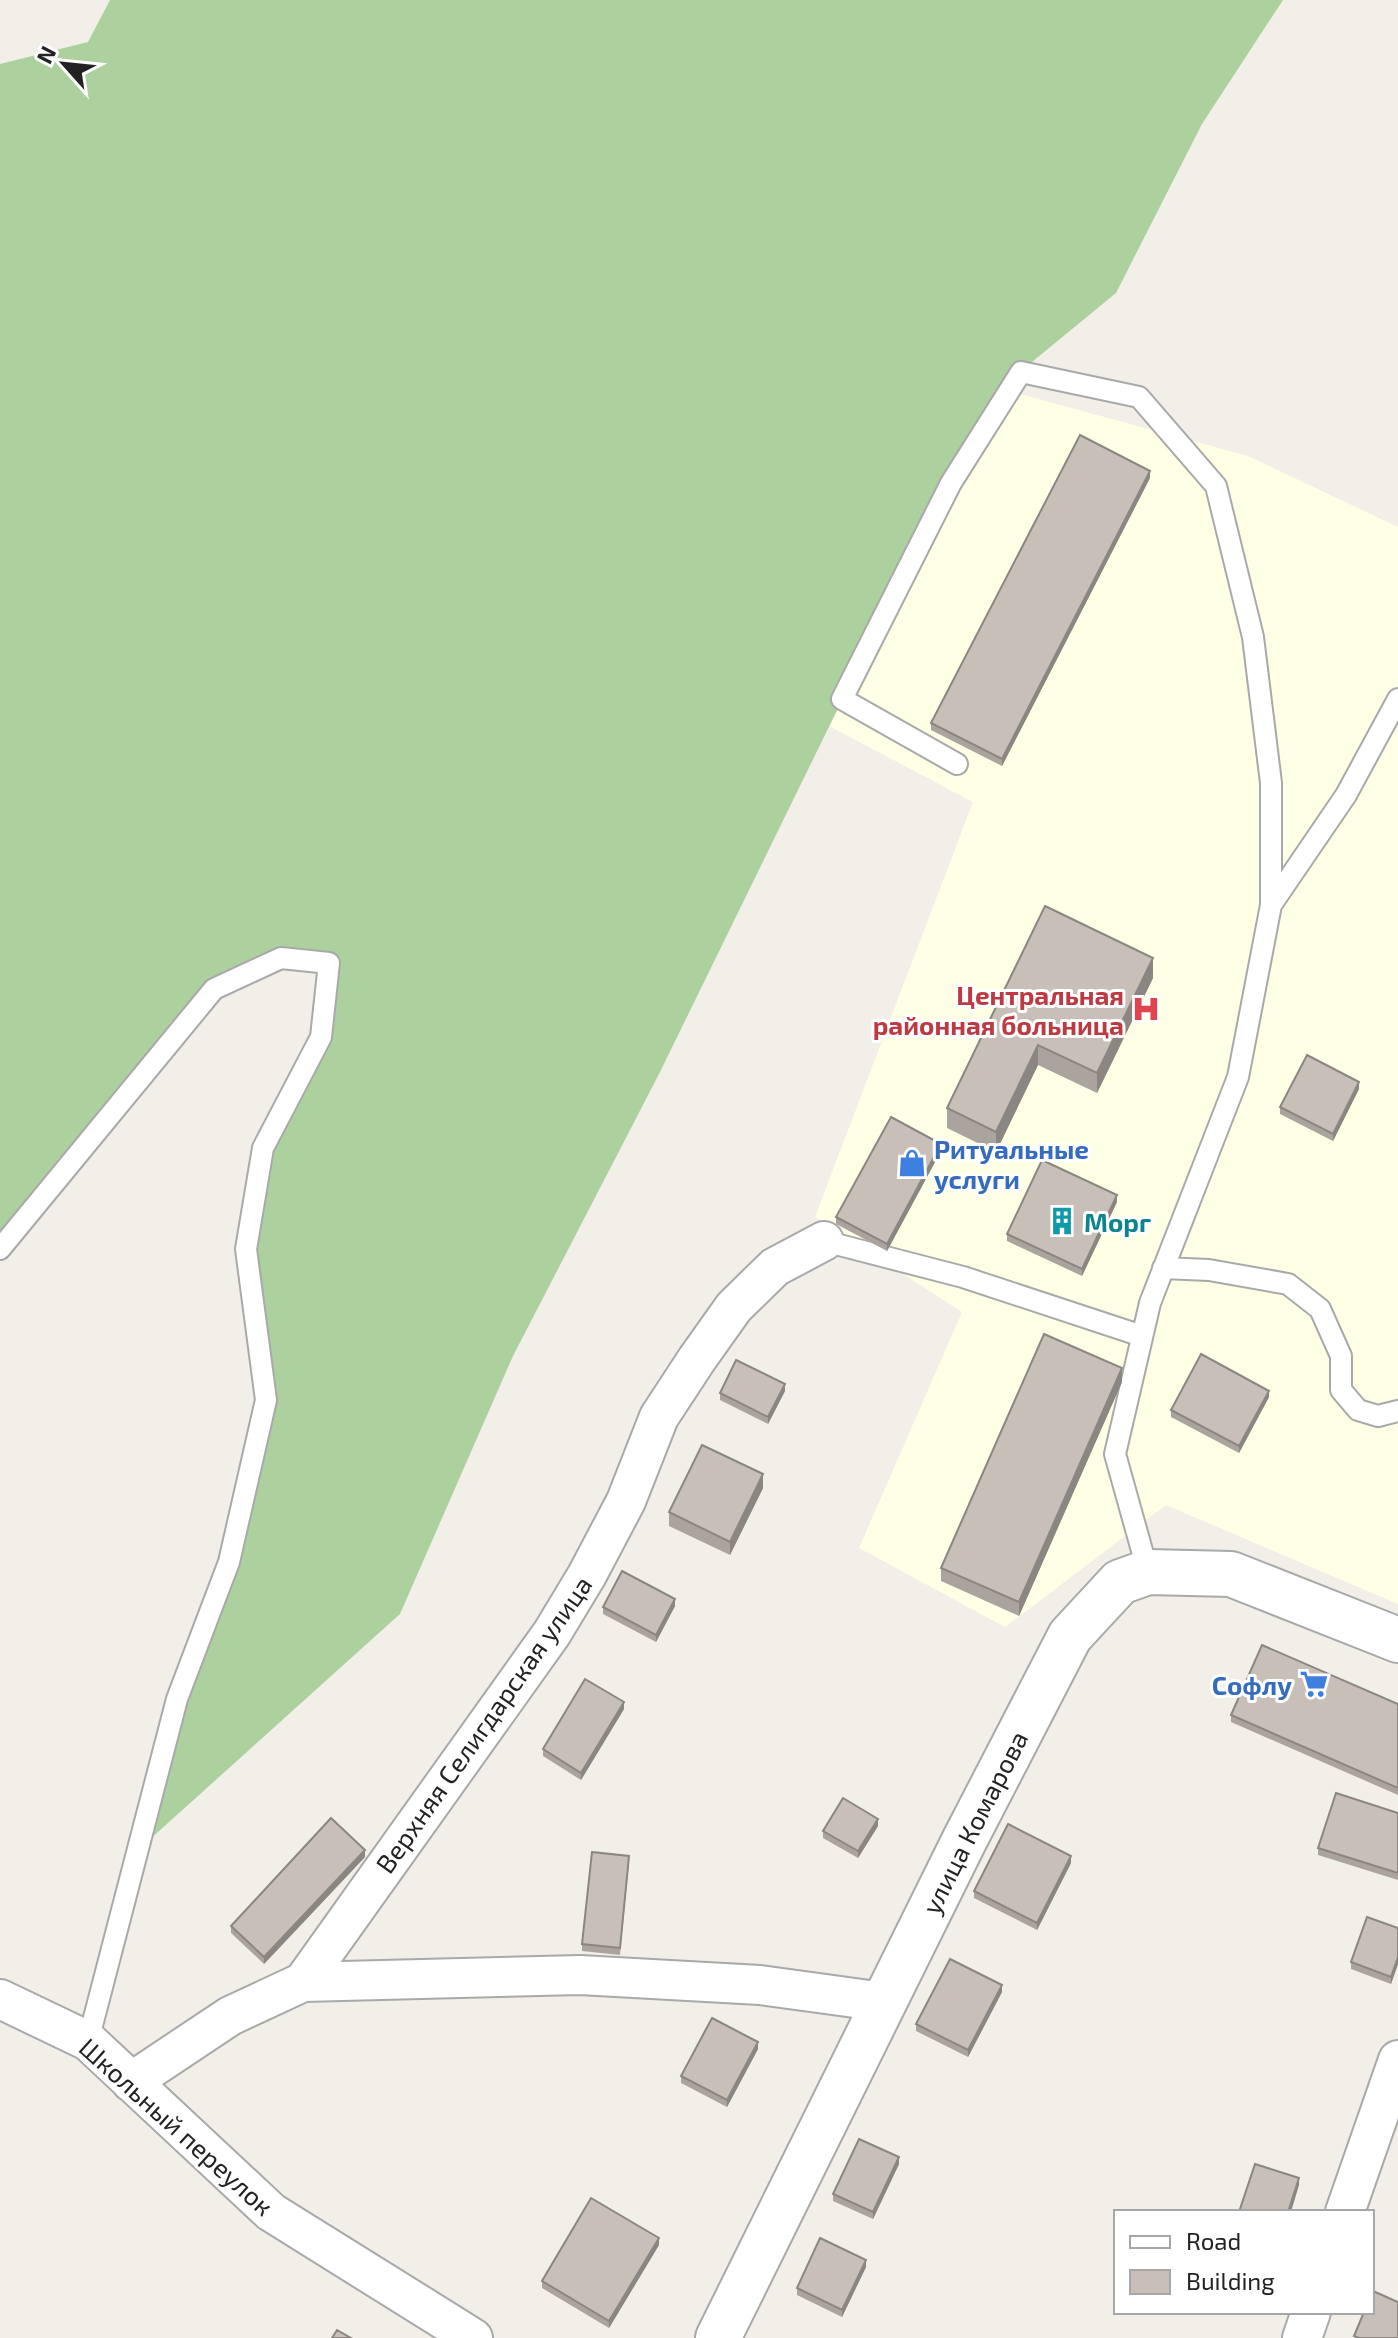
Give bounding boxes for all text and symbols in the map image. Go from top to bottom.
north arrow [24,24,104,104]
text: N [30,41,60,67]
place label: Центральная районная больница [873,979,1124,1040]
hospital icon: Центральная районная больница [1131,994,1161,1024]
place label: Ритуальные услуги [934,1133,1089,1194]
shop icon: Ритуальные услуги [897,1148,927,1178]
building icon: Морг [1047,1206,1077,1236]
place label: Морг [1084,1206,1151,1237]
street label: Верхняя Селигдарская улица [368,1570,598,1879]
place label: Софлу [1212,1669,1292,1700]
supermarket icon: Софлу [1299,1669,1329,1699]
street label: улица Комарова [915,1725,1034,1919]
street label: Школьный переулок [73,2031,280,2222]
legend [1114,2210,1374,2314]
text: Road [1186,2226,1241,2255]
text: Building [1186,2266,1275,2295]

